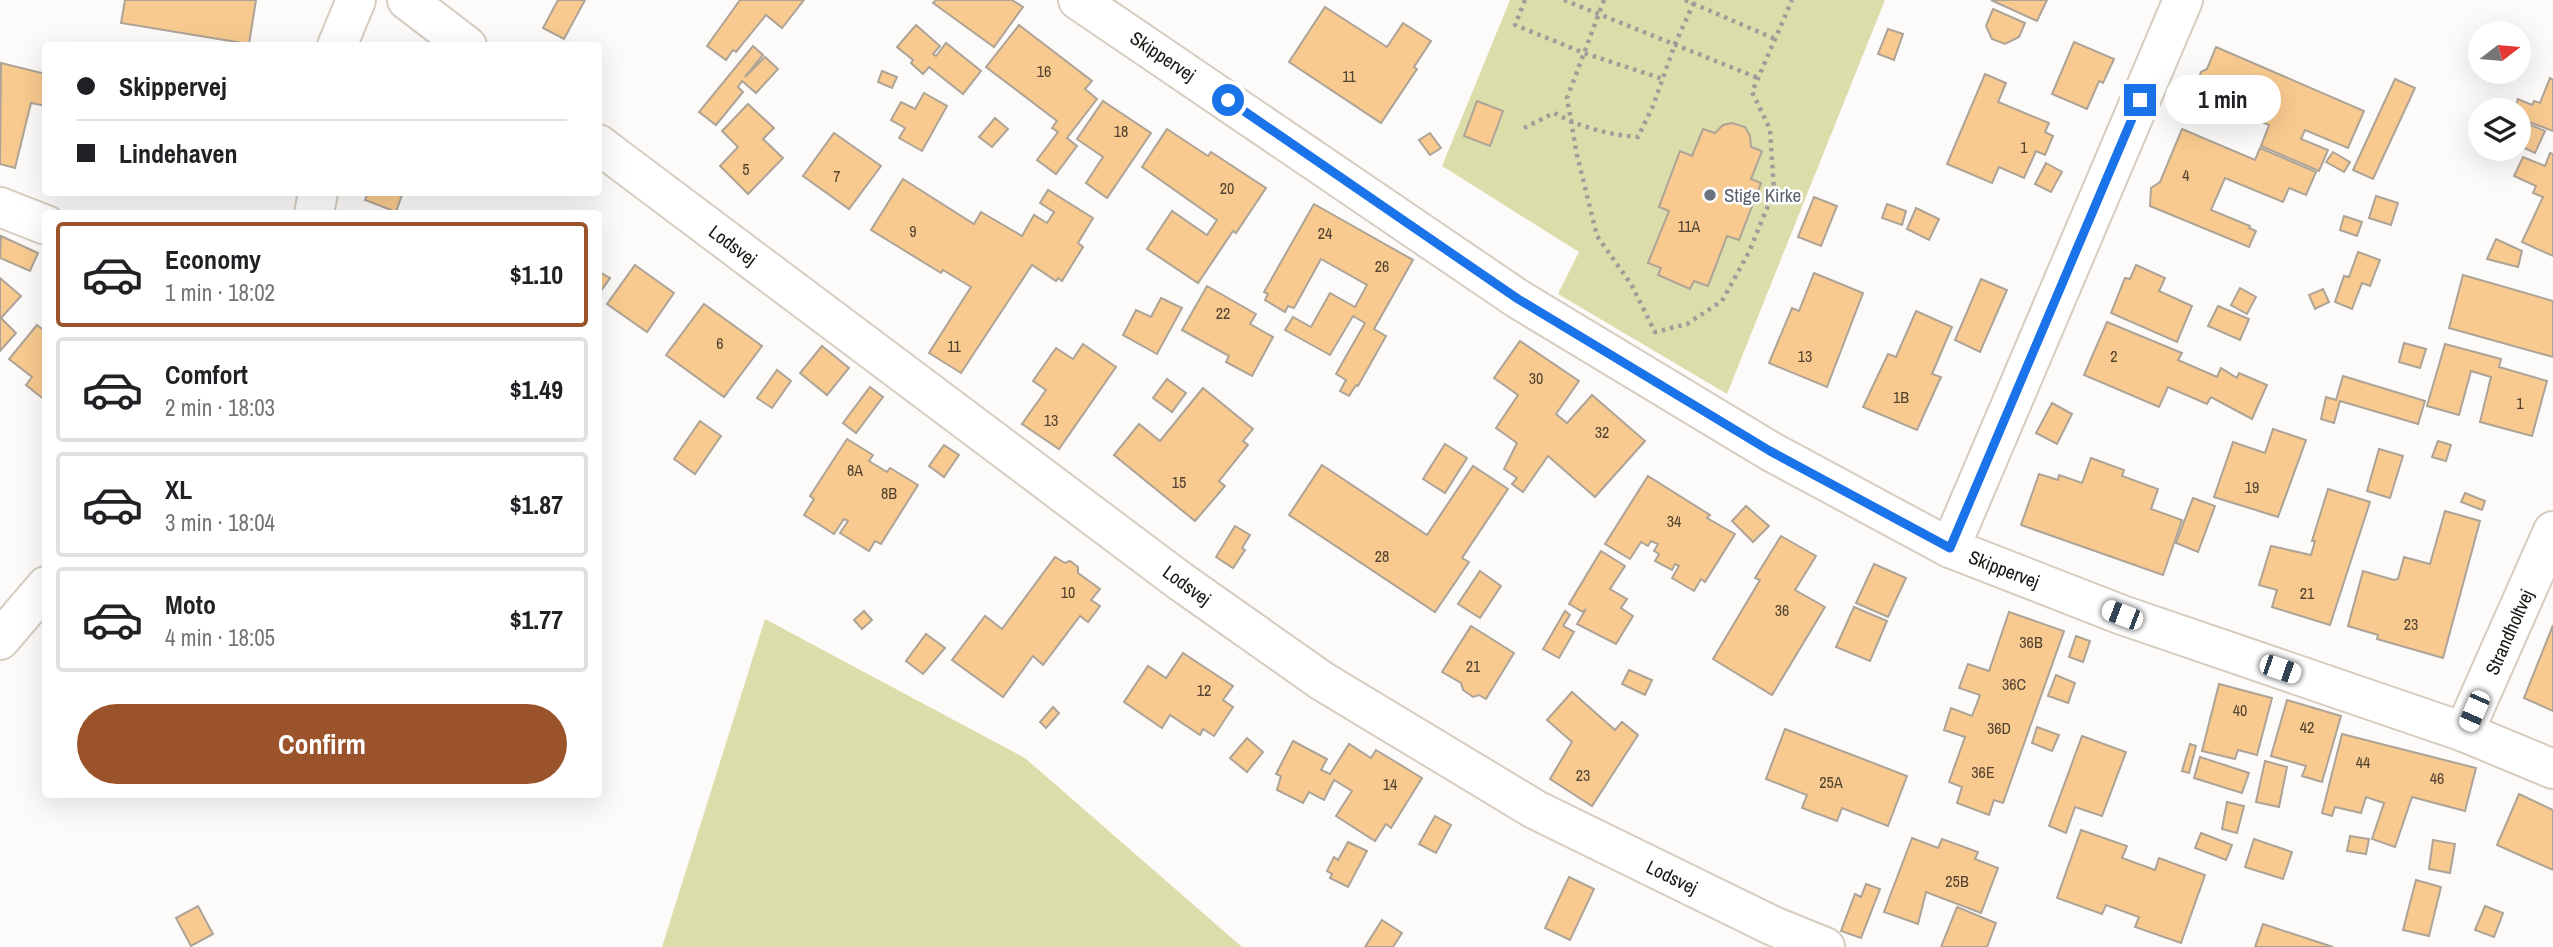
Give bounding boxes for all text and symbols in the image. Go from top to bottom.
north arrow [2468,21,2530,84]
map controls [2468,21,2531,161]
street label: Skippervej [1125,25,1201,87]
house number: 16 [1037,60,1051,82]
house number: 11 [1342,65,1357,87]
text: Skippervej [119,69,227,104]
callout: 1 min [2164,76,2280,124]
route start [1212,84,1244,116]
route end [2124,84,2156,116]
text: 1 min [2198,84,2248,115]
button: layers [2468,98,2531,161]
house number: 18 [1114,120,1128,142]
text: Lindehaven [119,136,237,171]
house number: 1 [2020,136,2028,158]
house number: 5 [742,158,750,180]
house number: 4 [2182,164,2190,186]
house number: 7 [833,165,841,187]
house number: 20 [1220,177,1234,199]
place label: Stige Kirke [1724,182,1801,208]
marker: Stige Kirke [1702,187,1718,203]
house number: 11A [1678,215,1700,237]
street label: Lodsvej [704,218,762,272]
house number: 9 [909,220,917,242]
house number: 24 [1318,222,1332,244]
text: Economy [165,242,261,277]
icon: car [81,243,144,306]
house number: 26 [1375,255,1389,277]
text: $1.10 [510,257,563,292]
text: 1 min · 18:02 [165,277,275,308]
house number: 22 [1216,302,1230,324]
house number: 6 [716,332,724,354]
house number: 11 [947,335,962,357]
house number: 13 [1798,345,1812,367]
house number: 2 [2110,345,2118,367]
text: Comfort [165,357,248,392]
icon: car [81,358,144,421]
house number: 30 [1529,367,1543,389]
text: $1.49 [510,372,563,407]
house number: 1B [1893,386,1909,408]
text: 2 min · 18:03 [165,392,275,423]
house number: 1 [2516,392,2524,414]
house number: 13 [1044,409,1058,431]
house number: 32 [1595,421,1609,443]
house number: 8A [847,459,863,481]
house number: 15 [1172,471,1186,493]
text: XL [165,472,192,507]
icon: car [81,473,144,536]
house number: 19 [2245,476,2259,498]
house number: 8B [881,482,897,504]
text: $1.87 [510,487,563,522]
text: 3 min · 18:04 [165,507,275,538]
house number: 34 [1667,510,1681,532]
street label: Skippervej [1965,544,2043,594]
house number: 28 [1375,545,1389,567]
street label: Lodsvej [1158,559,1216,611]
house number: 10 [1061,581,1075,603]
house number: 21 [2300,582,2315,604]
street label: Strandholtvej [2479,585,2539,679]
text: Moto [165,587,216,622]
icon: car [81,588,144,651]
car [2099,598,2146,632]
house number: 36 [1775,599,1789,621]
text: $1.77 [510,602,563,637]
house number: 23 [2404,613,2418,635]
text: 4 min · 18:05 [165,622,275,653]
house number: 36B [2019,631,2043,653]
car [2257,652,2304,686]
house number: 21 [1466,655,1481,677]
house number: 36C [2002,673,2026,695]
house number: 12 [1197,679,1211,701]
car [2456,688,2493,734]
house number: 40 [2233,699,2247,721]
button: Confirm [77,704,567,784]
house number: 42 [2300,716,2314,738]
house number: 36D [1987,717,2011,739]
house number: 44 [2356,751,2370,773]
house number: 36E [1971,761,1995,783]
house number: 23 [1576,764,1590,786]
house number: 46 [2430,767,2444,789]
house number: 25A [1819,771,1843,793]
house number: 14 [1383,773,1397,795]
street label: Lodsvej [1642,854,1702,900]
house number: 25B [1945,870,1969,892]

